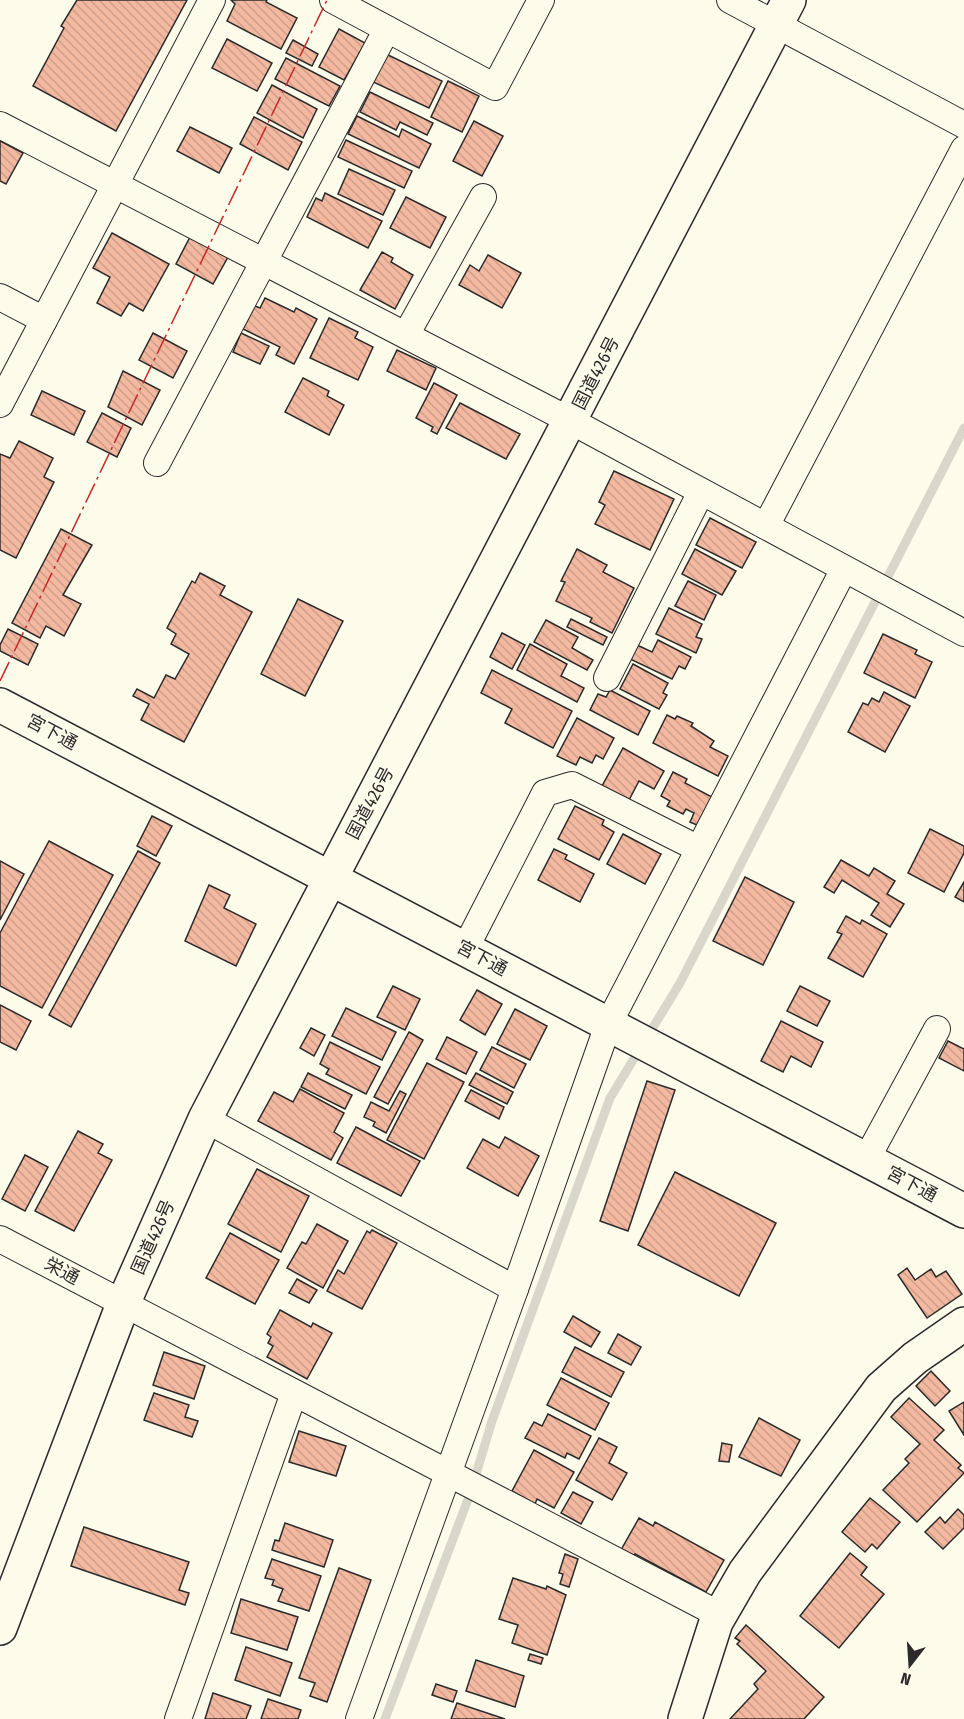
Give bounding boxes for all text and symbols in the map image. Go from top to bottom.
street label: 国道426号 [568,333,624,413]
street label: 宮下通 [23,710,81,754]
street label: 国道426号 [342,763,398,843]
street label: 宮下通 [453,936,511,980]
street label: 宮下通 [883,1162,941,1206]
street label: 国道426号 [127,1196,179,1278]
street label: 栄通 [41,1253,83,1289]
north arrow [880,1635,940,1695]
text: N [898,1668,913,1689]

